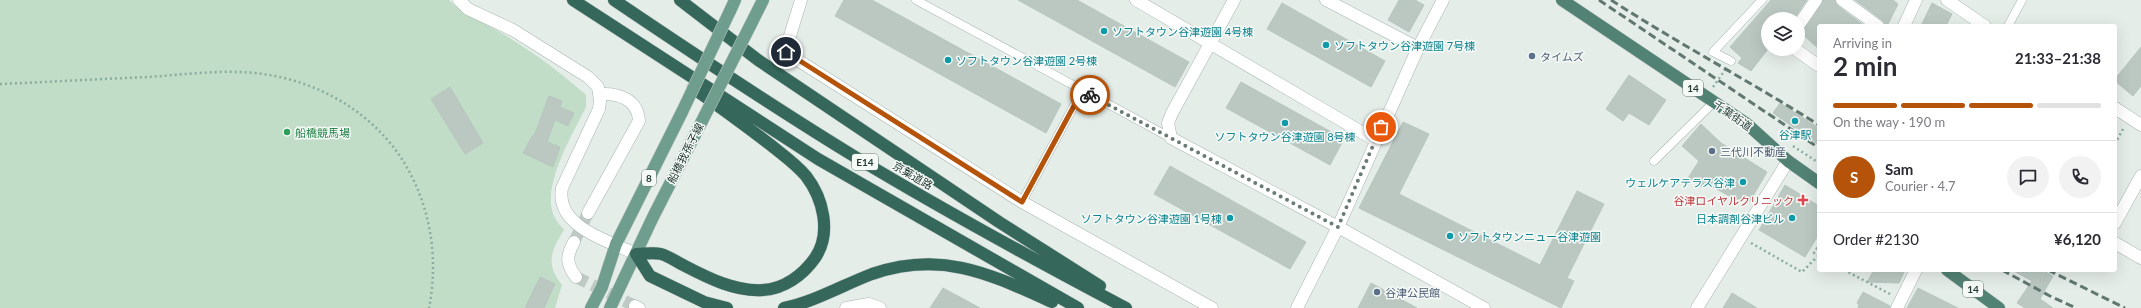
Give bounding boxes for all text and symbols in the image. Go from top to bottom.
map controls [1761,12,1805,56]
button: layers [1761,12,1805,56]
place label: ソフトタウン谷津遊園 4号棟 [1112,25,1253,38]
marker: ソフトタウン谷津遊園 4号棟 [1099,26,1109,36]
pin [769,35,803,69]
text: Arriving in [1833,35,1892,51]
place label: ソフトタウン谷津遊園 7号棟 [1334,39,1475,52]
marker: ソフトタウン谷津遊園 7号棟 [1321,40,1331,50]
icon: home [775,41,797,63]
text: 21:33–21:38 [2015,49,2101,67]
place label: タイムズ [1540,50,1584,63]
text: 2 min [1833,50,1897,82]
marker: タイムズ [1527,51,1537,61]
place label: ソフトタウン谷津遊園 2号棟 [956,54,1097,67]
marker: ソフトタウン谷津遊園 2号棟 [943,55,953,65]
courier [1070,75,1110,115]
road number: 14 [1683,80,1703,96]
icon: bike [1079,84,1101,106]
street label: 千葉街道 [1711,97,1755,133]
pin [1364,110,1398,144]
text: On the way · 190 m [1833,114,1945,130]
icon: bag [1370,116,1392,138]
marker: 谷津駅 [1790,116,1800,126]
marker: ソフトタウン谷津遊園 8号棟 [1280,118,1290,128]
street label: 船橋我孫子線 [664,121,706,185]
place label: 船橋競馬場 [295,126,350,139]
marker: 船橋競馬場 [282,127,292,137]
place label: 谷津駅 [1779,128,1812,141]
place label: ソフトタウン谷津遊園 8号棟 [1214,130,1356,143]
place label: 三代川不動産 [1720,145,1786,158]
marker: 三代川不動産 [1707,146,1717,156]
road number: E14 [852,154,878,170]
button: chat [2007,156,2049,198]
button: phone [2059,156,2101,198]
street label: 京葉道路 [891,158,935,192]
text: Sam [1885,160,1913,178]
text: S [1850,168,1858,186]
road number: 8 [642,170,656,186]
place label: ウェルケアテラス谷津 [1625,176,1735,189]
marker: ウェルケアテラス谷津 [1738,177,1748,187]
text: Courier · 4.7 [1885,178,1956,194]
place label: 谷津ロイヤルクリニック [1673,194,1794,207]
marker: 谷津ロイヤルクリニック [1797,194,1809,206]
place label: ソフトタウン谷津遊園 1号棟 [1081,212,1222,225]
place label: 日本調剤谷津ビル [1696,212,1784,225]
marker: ソフトタウン谷津遊園 1号棟 [1225,213,1235,223]
marker: 日本調剤谷津ビル [1787,213,1797,223]
place label: ソフトタウンニュー谷津遊園 [1458,230,1601,243]
text: Order #2130 [1833,230,1919,248]
text: ¥6,120 [2054,230,2101,248]
marker: ソフトタウンニュー谷津遊園 [1445,231,1455,241]
road number: 14 [1963,281,1983,297]
place label: 谷津公民館 [1385,286,1440,299]
marker: 谷津公民館 [1372,287,1382,297]

